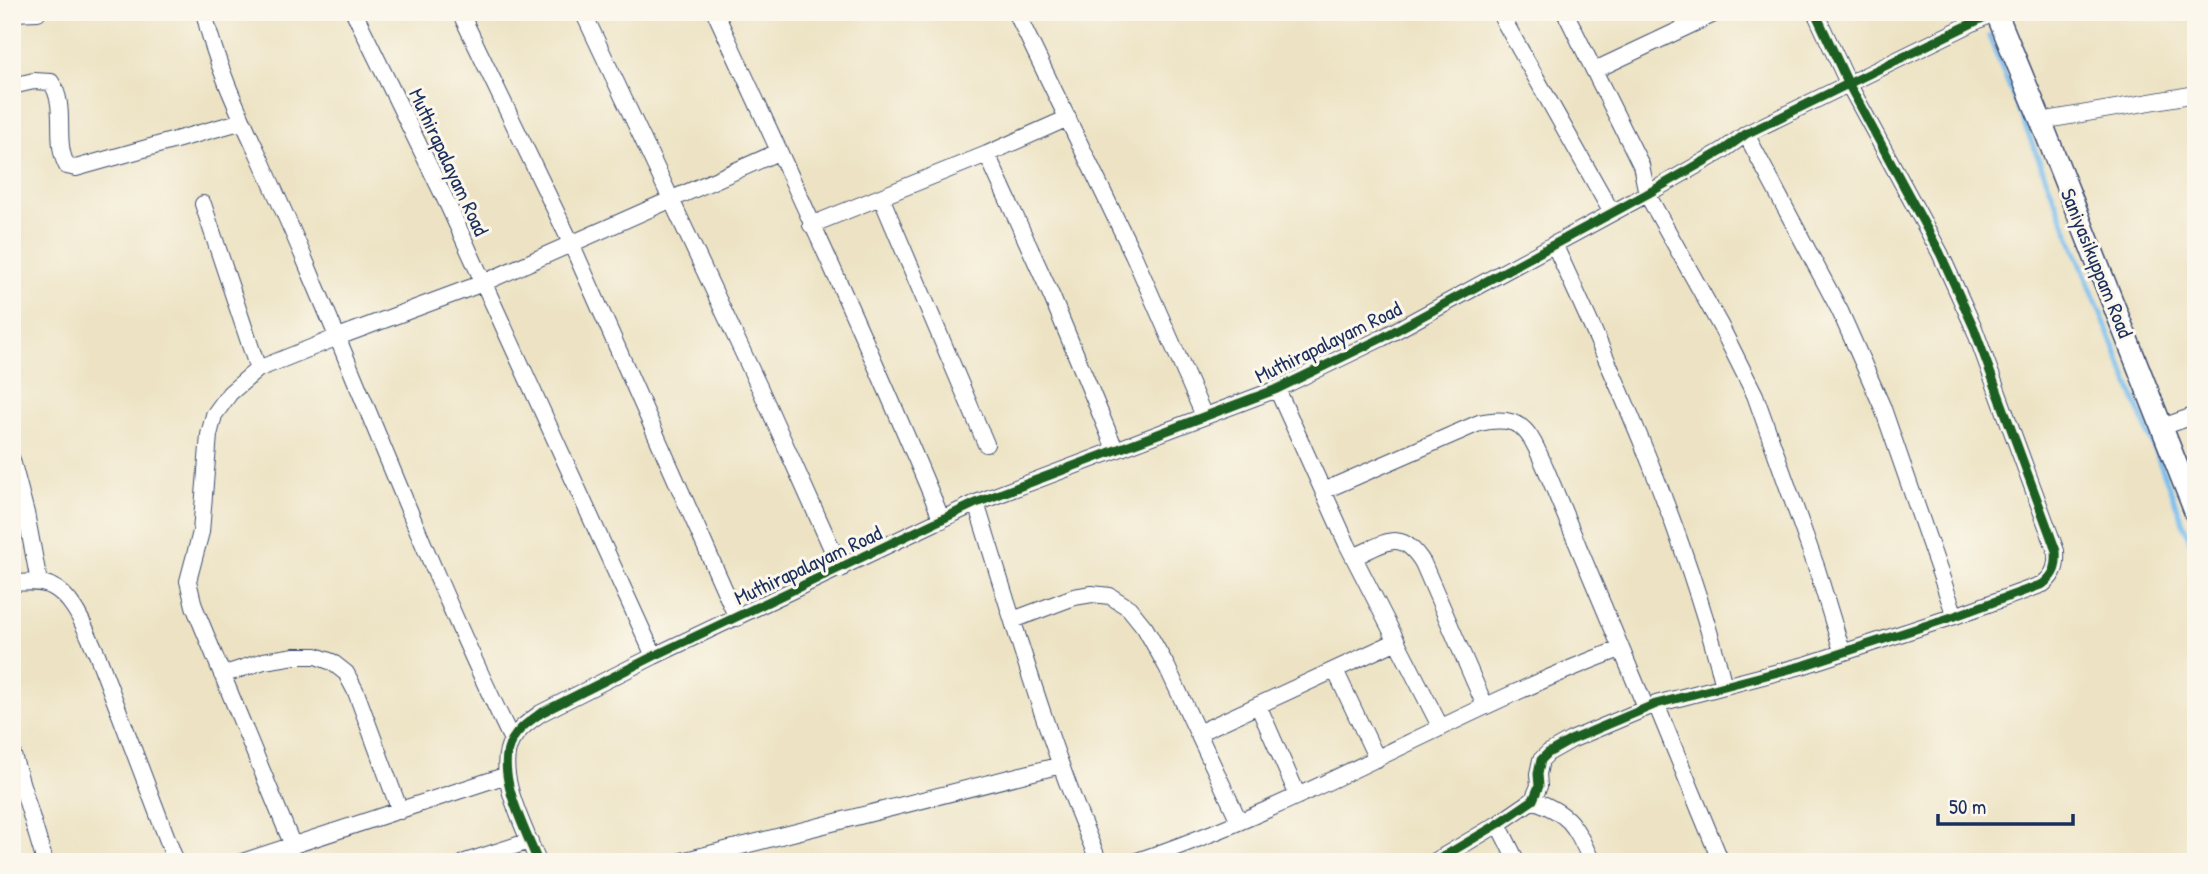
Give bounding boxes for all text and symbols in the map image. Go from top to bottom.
street label: Muthirapalayam Road [402,84,496,240]
street label: Saniyasikuppam Road [2054,184,2140,342]
street label: Muthirapalayam Road [1250,294,1406,390]
street label: Muthirapalayam Road [730,518,886,612]
scale bar [1938,783,2073,827]
text: 50 m [1949,792,1986,821]

